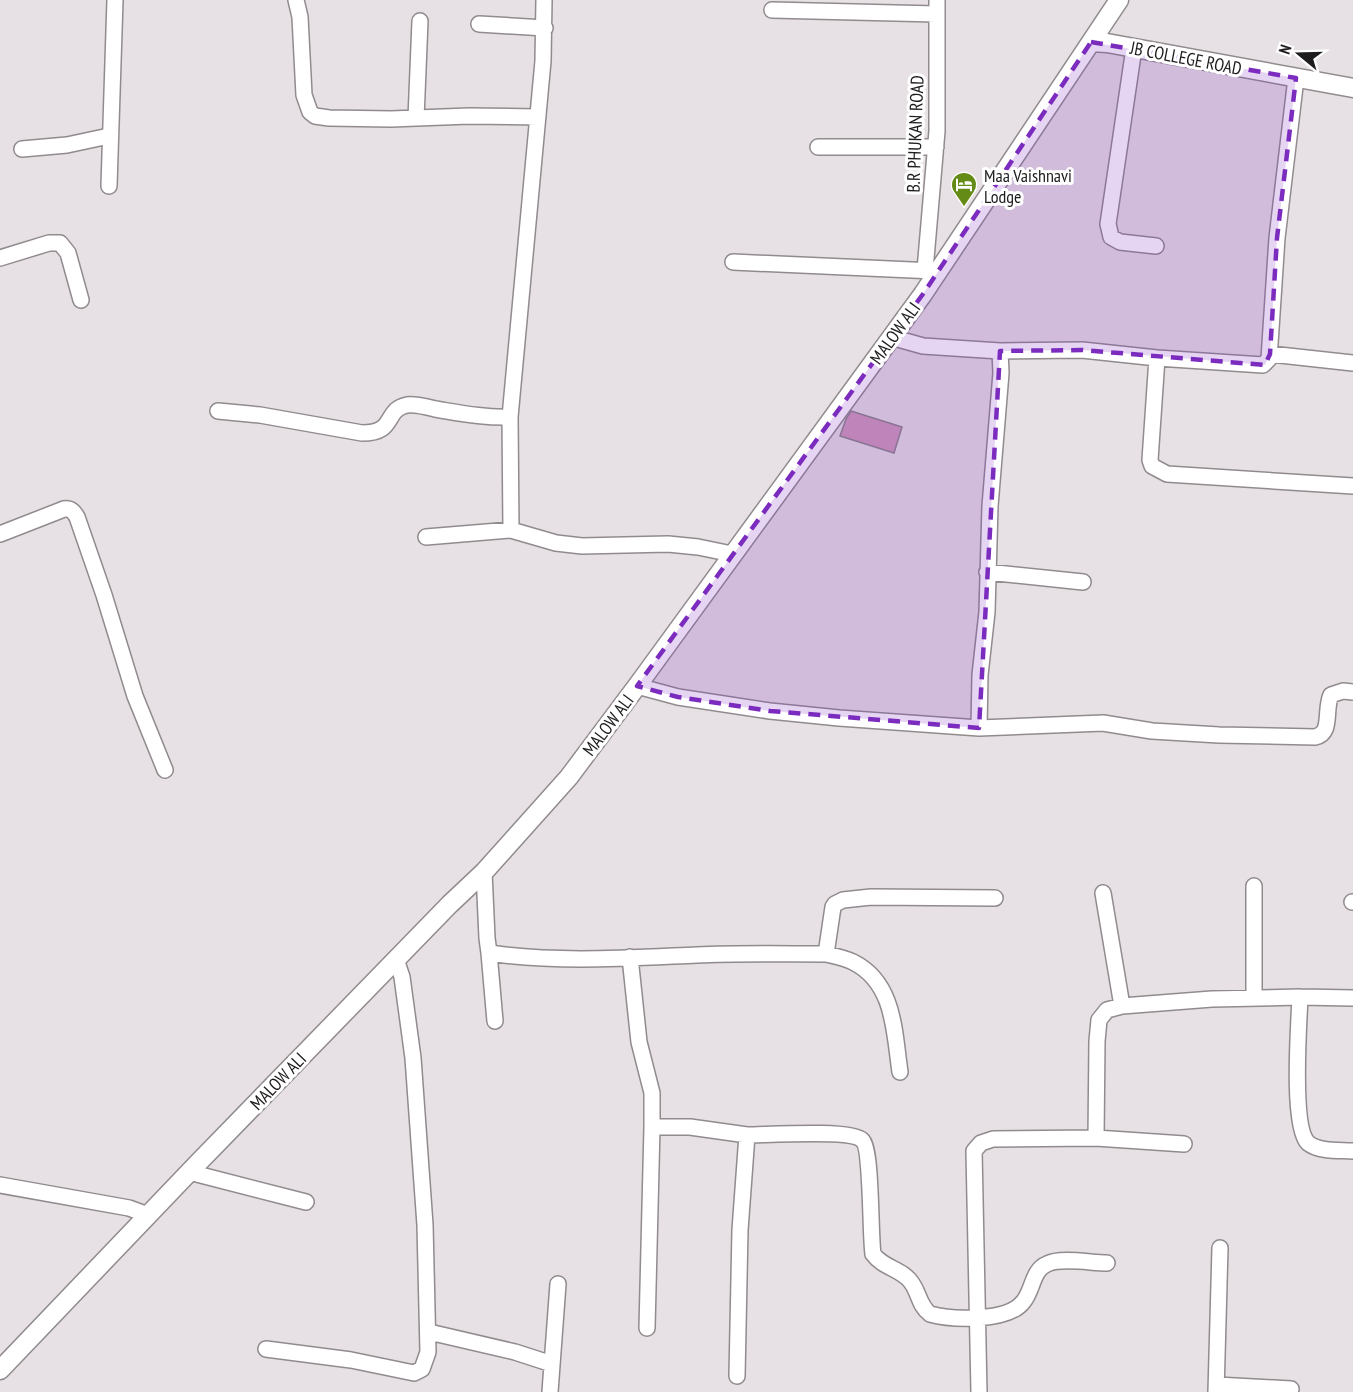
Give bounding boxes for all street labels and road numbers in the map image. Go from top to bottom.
street label: JB COLLEGE ROAD [1127,36,1244,80]
street label: B.R PHUKAN ROAD [901,75,929,193]
street label: MALOW ALI [865,297,925,369]
street label: MALOW ALI [577,690,639,760]
street label: MALOW ALI [245,1047,311,1115]

